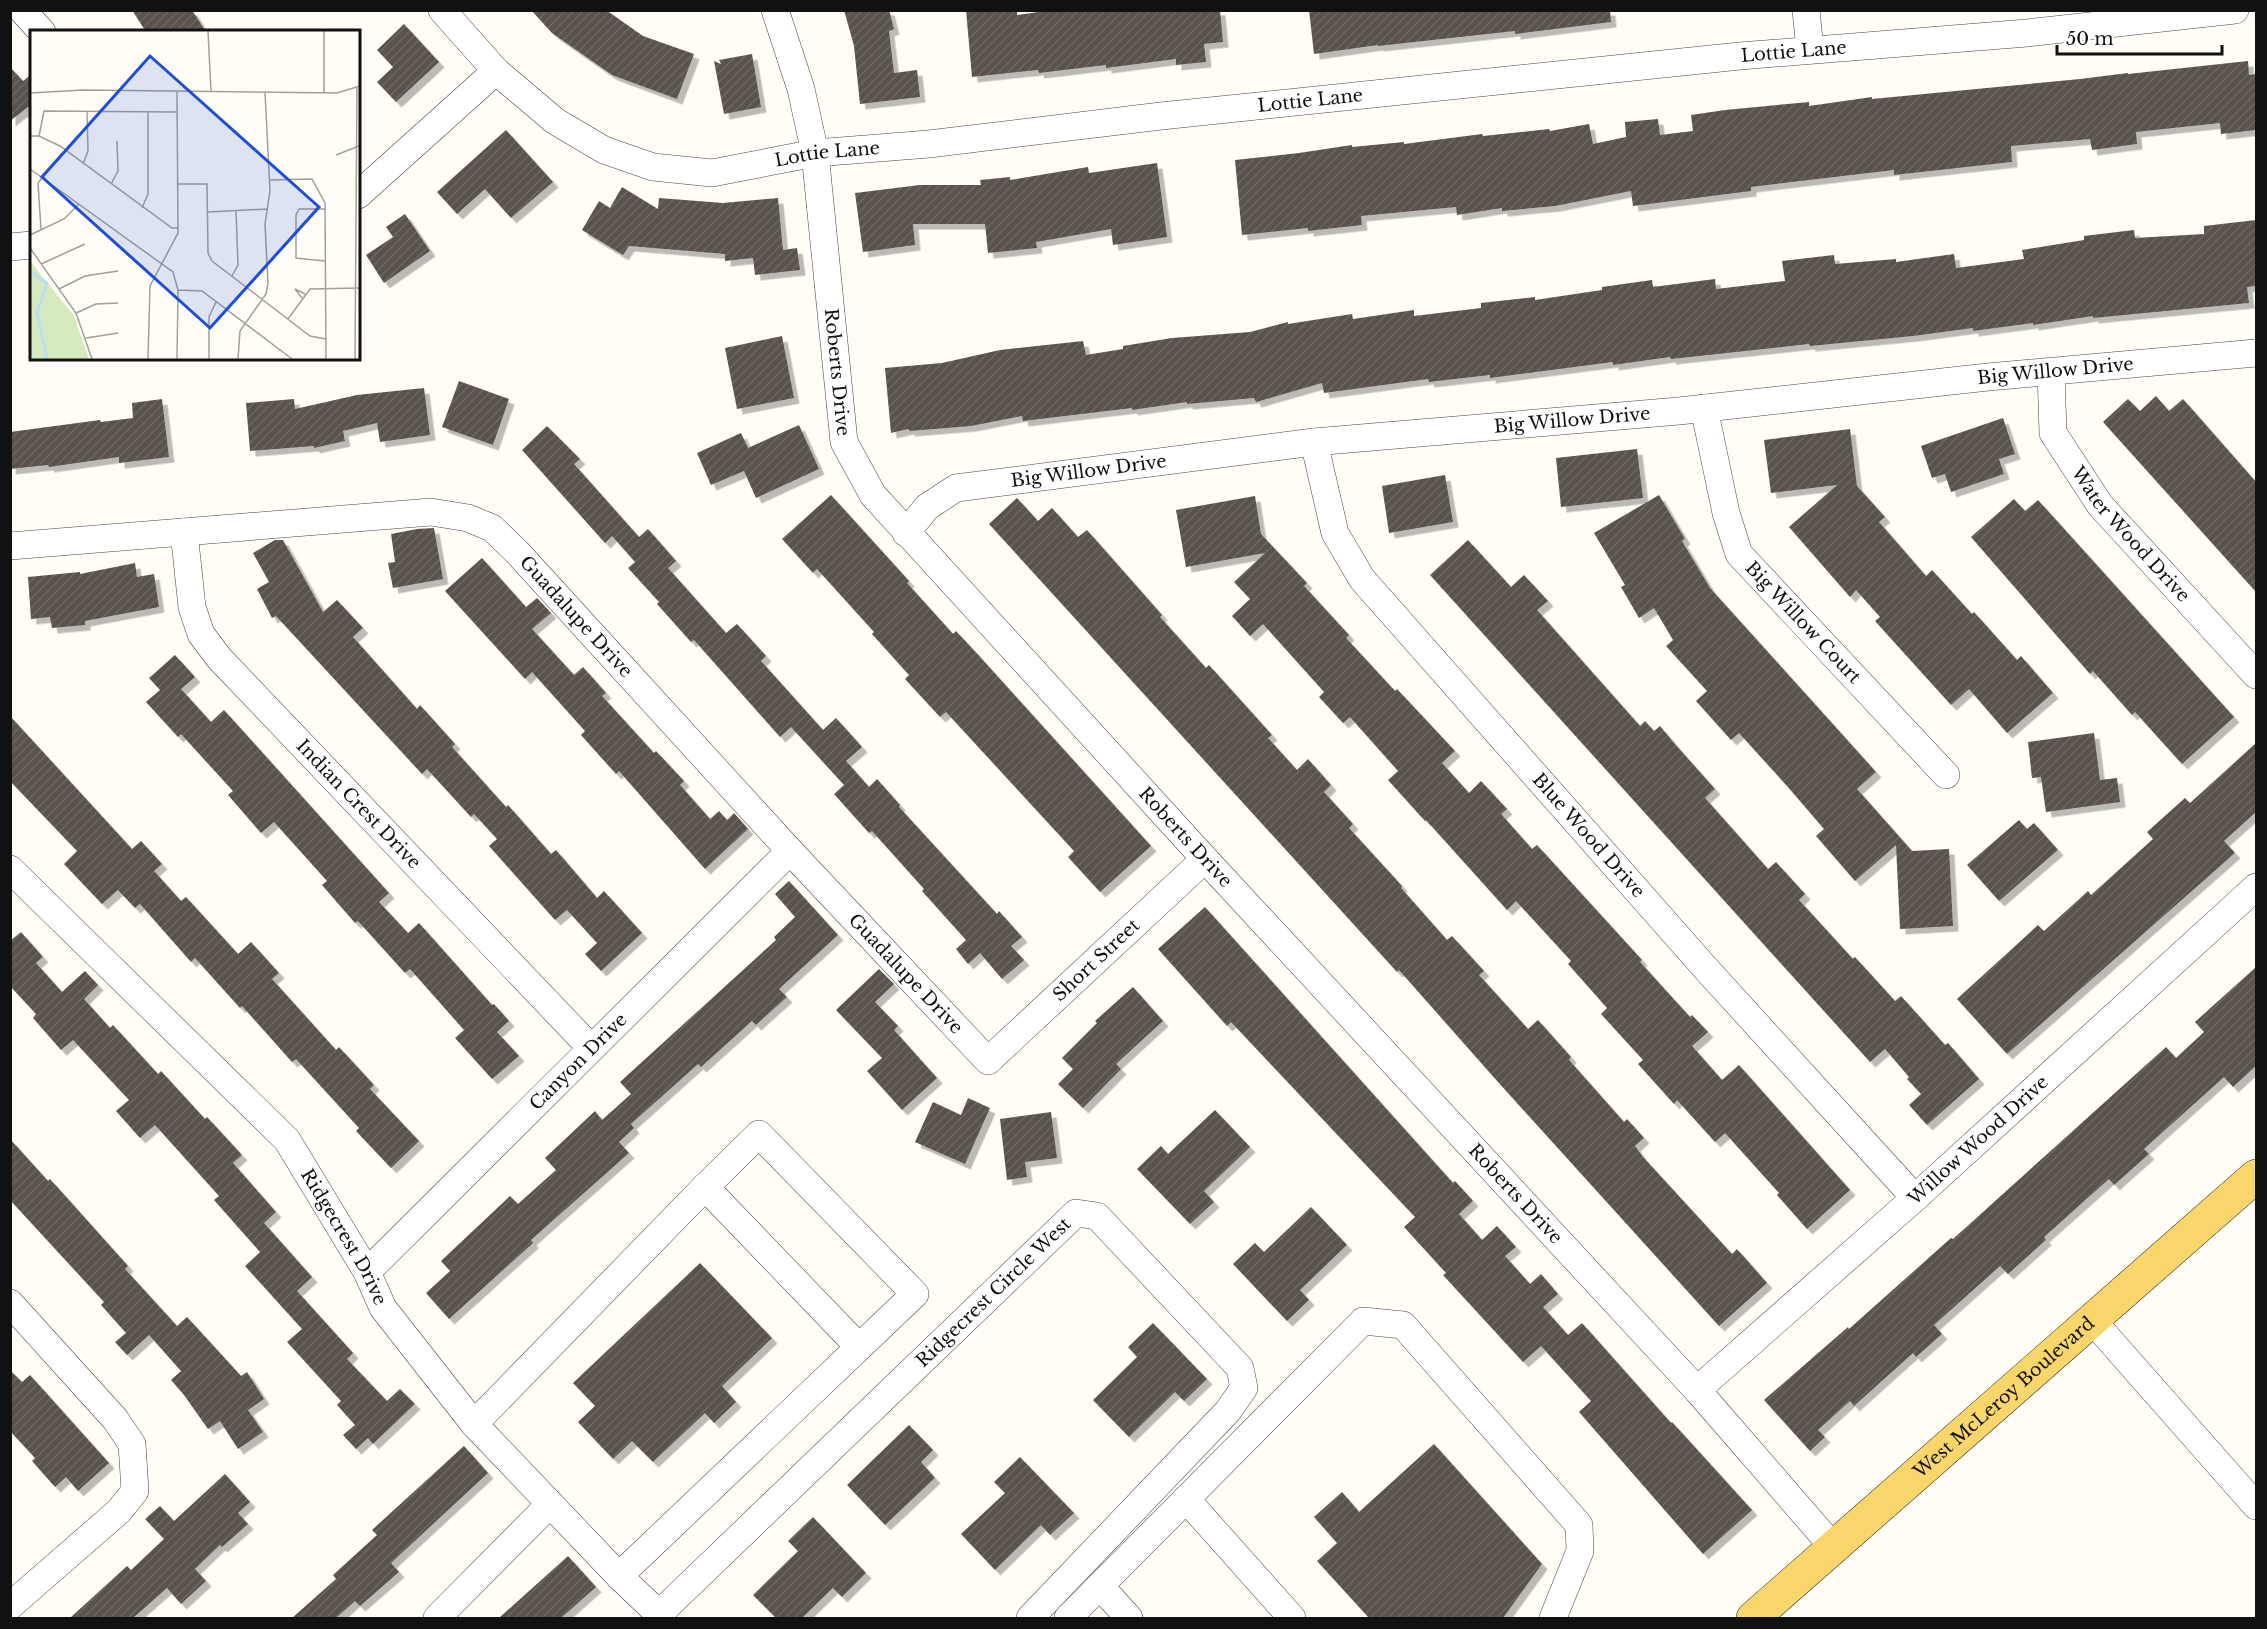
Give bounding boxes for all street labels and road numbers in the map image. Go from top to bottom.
street label: Lottie Lane [1740,36,1848,67]
street label: Lottie Lane [1256,84,1364,117]
street label: Lottie Lane [773,137,881,172]
street label: Roberts Drive [820,307,854,437]
street label: Big Willow Drive [1976,353,2135,389]
street label: Big Willow Drive [1493,402,1651,438]
street label: Big Willow Drive [1010,450,1168,492]
street label: Water Wood Drive [2066,462,2194,607]
street label: Guadalupe Drive [515,551,637,682]
street label: Big Willow Court [1741,557,1866,688]
street label: Indian Crest Drive [292,735,425,874]
street label: Blue Wood Drive [1528,769,1649,902]
street label: Roberts Drive [1134,783,1237,892]
street label: Guadalupe Drive [844,909,968,1038]
street label: Short Street [1048,914,1144,1006]
street label: Canyon Drive [525,1009,631,1115]
street label: Willow Wood Drive [1903,1071,2053,1210]
street label: Roberts Drive [1464,1140,1567,1249]
street label: Ridgecrest Drive [296,1165,391,1308]
street label: Ridgecrest Circle West [911,1213,1076,1372]
street label: West McLeroy Boulevard [1908,1312,2099,1484]

